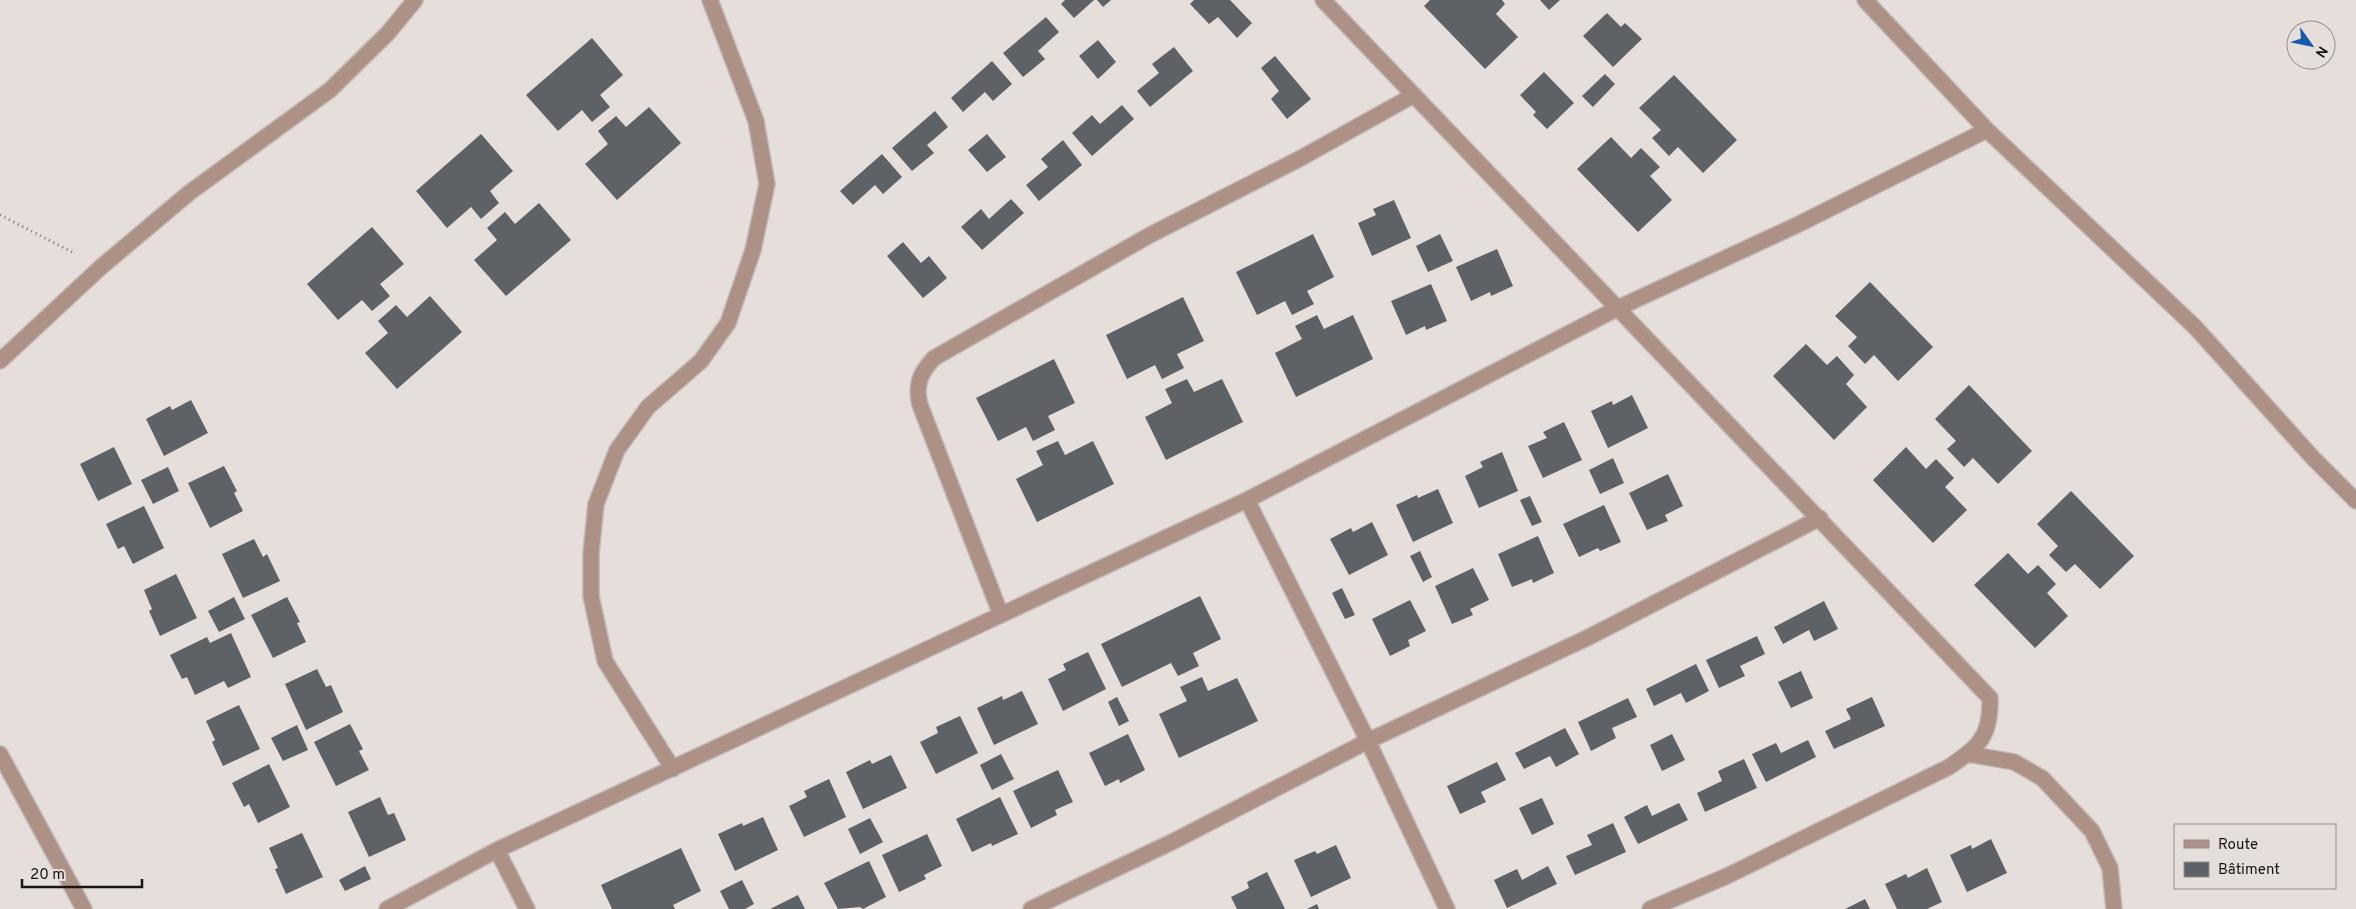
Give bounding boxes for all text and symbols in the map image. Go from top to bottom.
north arrow [2286,20,2336,70]
text: N [2311,42,2331,60]
legend [2174,824,2336,889]
text: Route [2218,836,2258,855]
scale bar [22,856,142,888]
text: Bâtiment [2218,861,2280,880]
text: 20 m [30,866,65,885]

